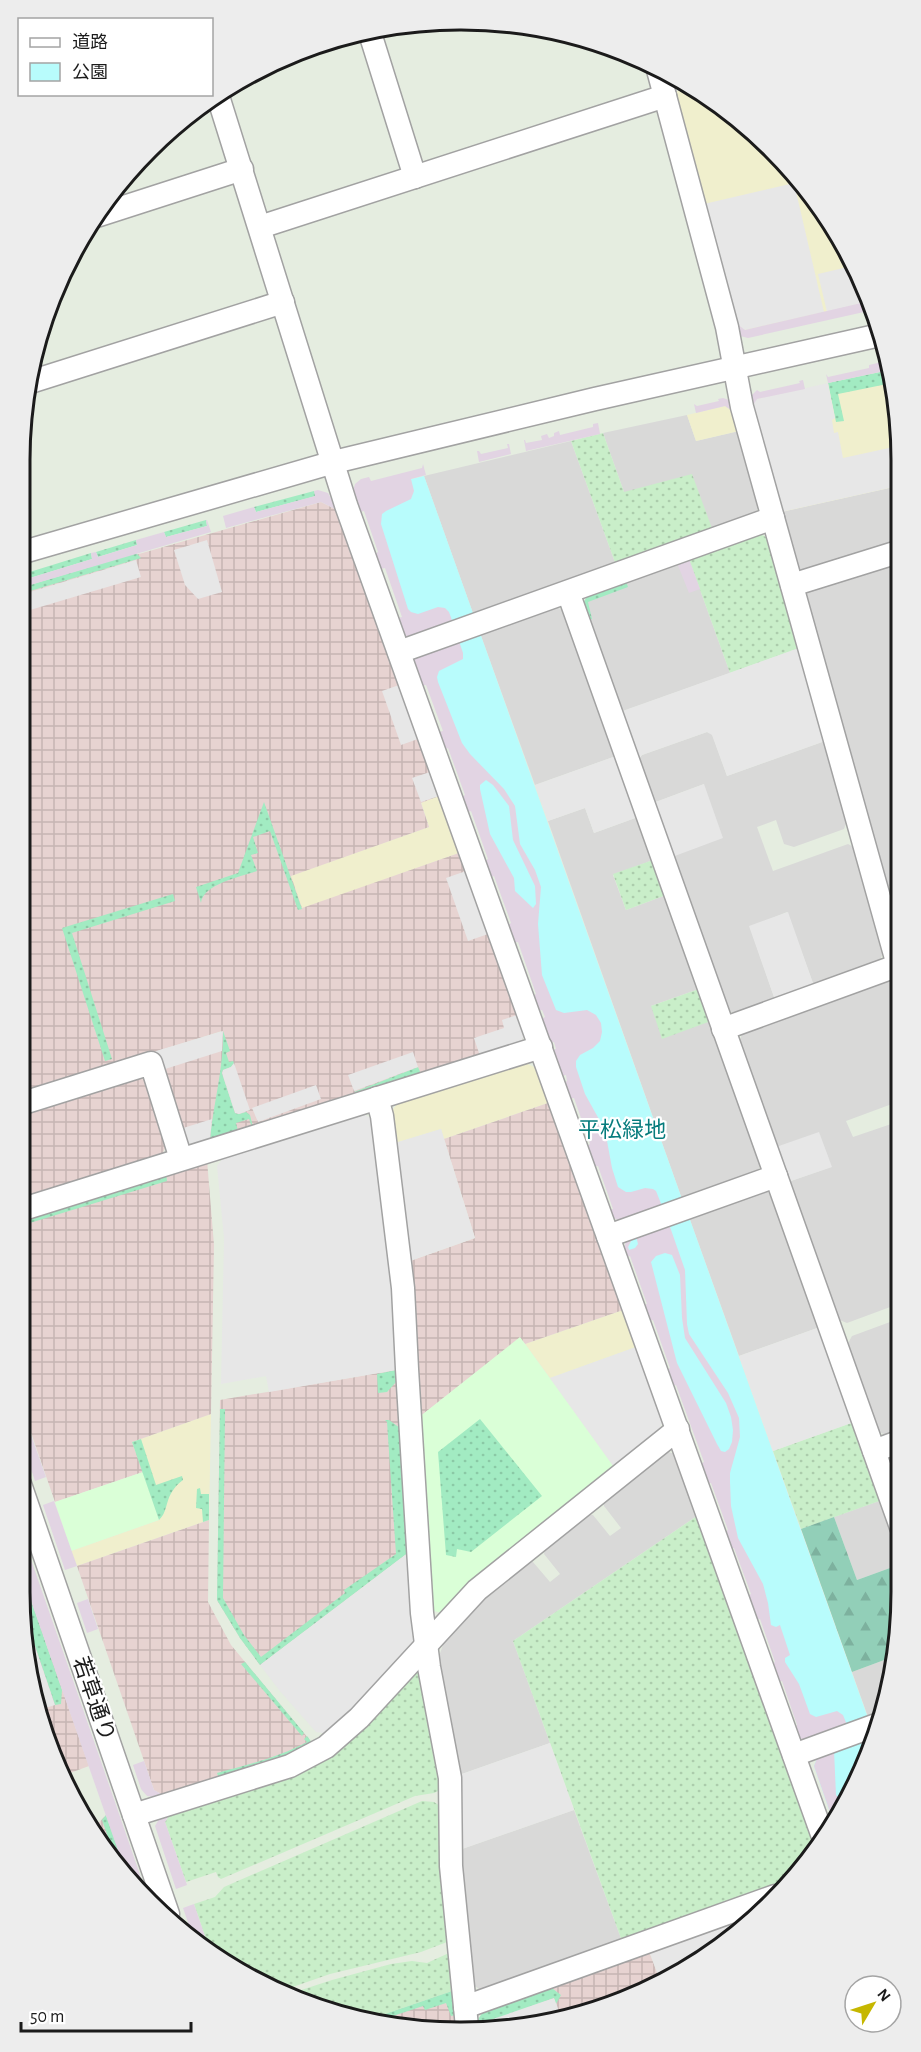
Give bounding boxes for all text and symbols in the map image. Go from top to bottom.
legend [18,18,213,96]
text: 道路 [72,32,108,52]
text: 公園 [72,63,108,82]
park label: 平松緑地 [578,1118,666,1141]
street label: 若草通り [69,1653,120,1744]
north arrow [843,1974,903,2034]
text: N [874,1986,894,2005]
scale bar [21,1995,190,2033]
text: 50 m [30,2008,64,2026]

